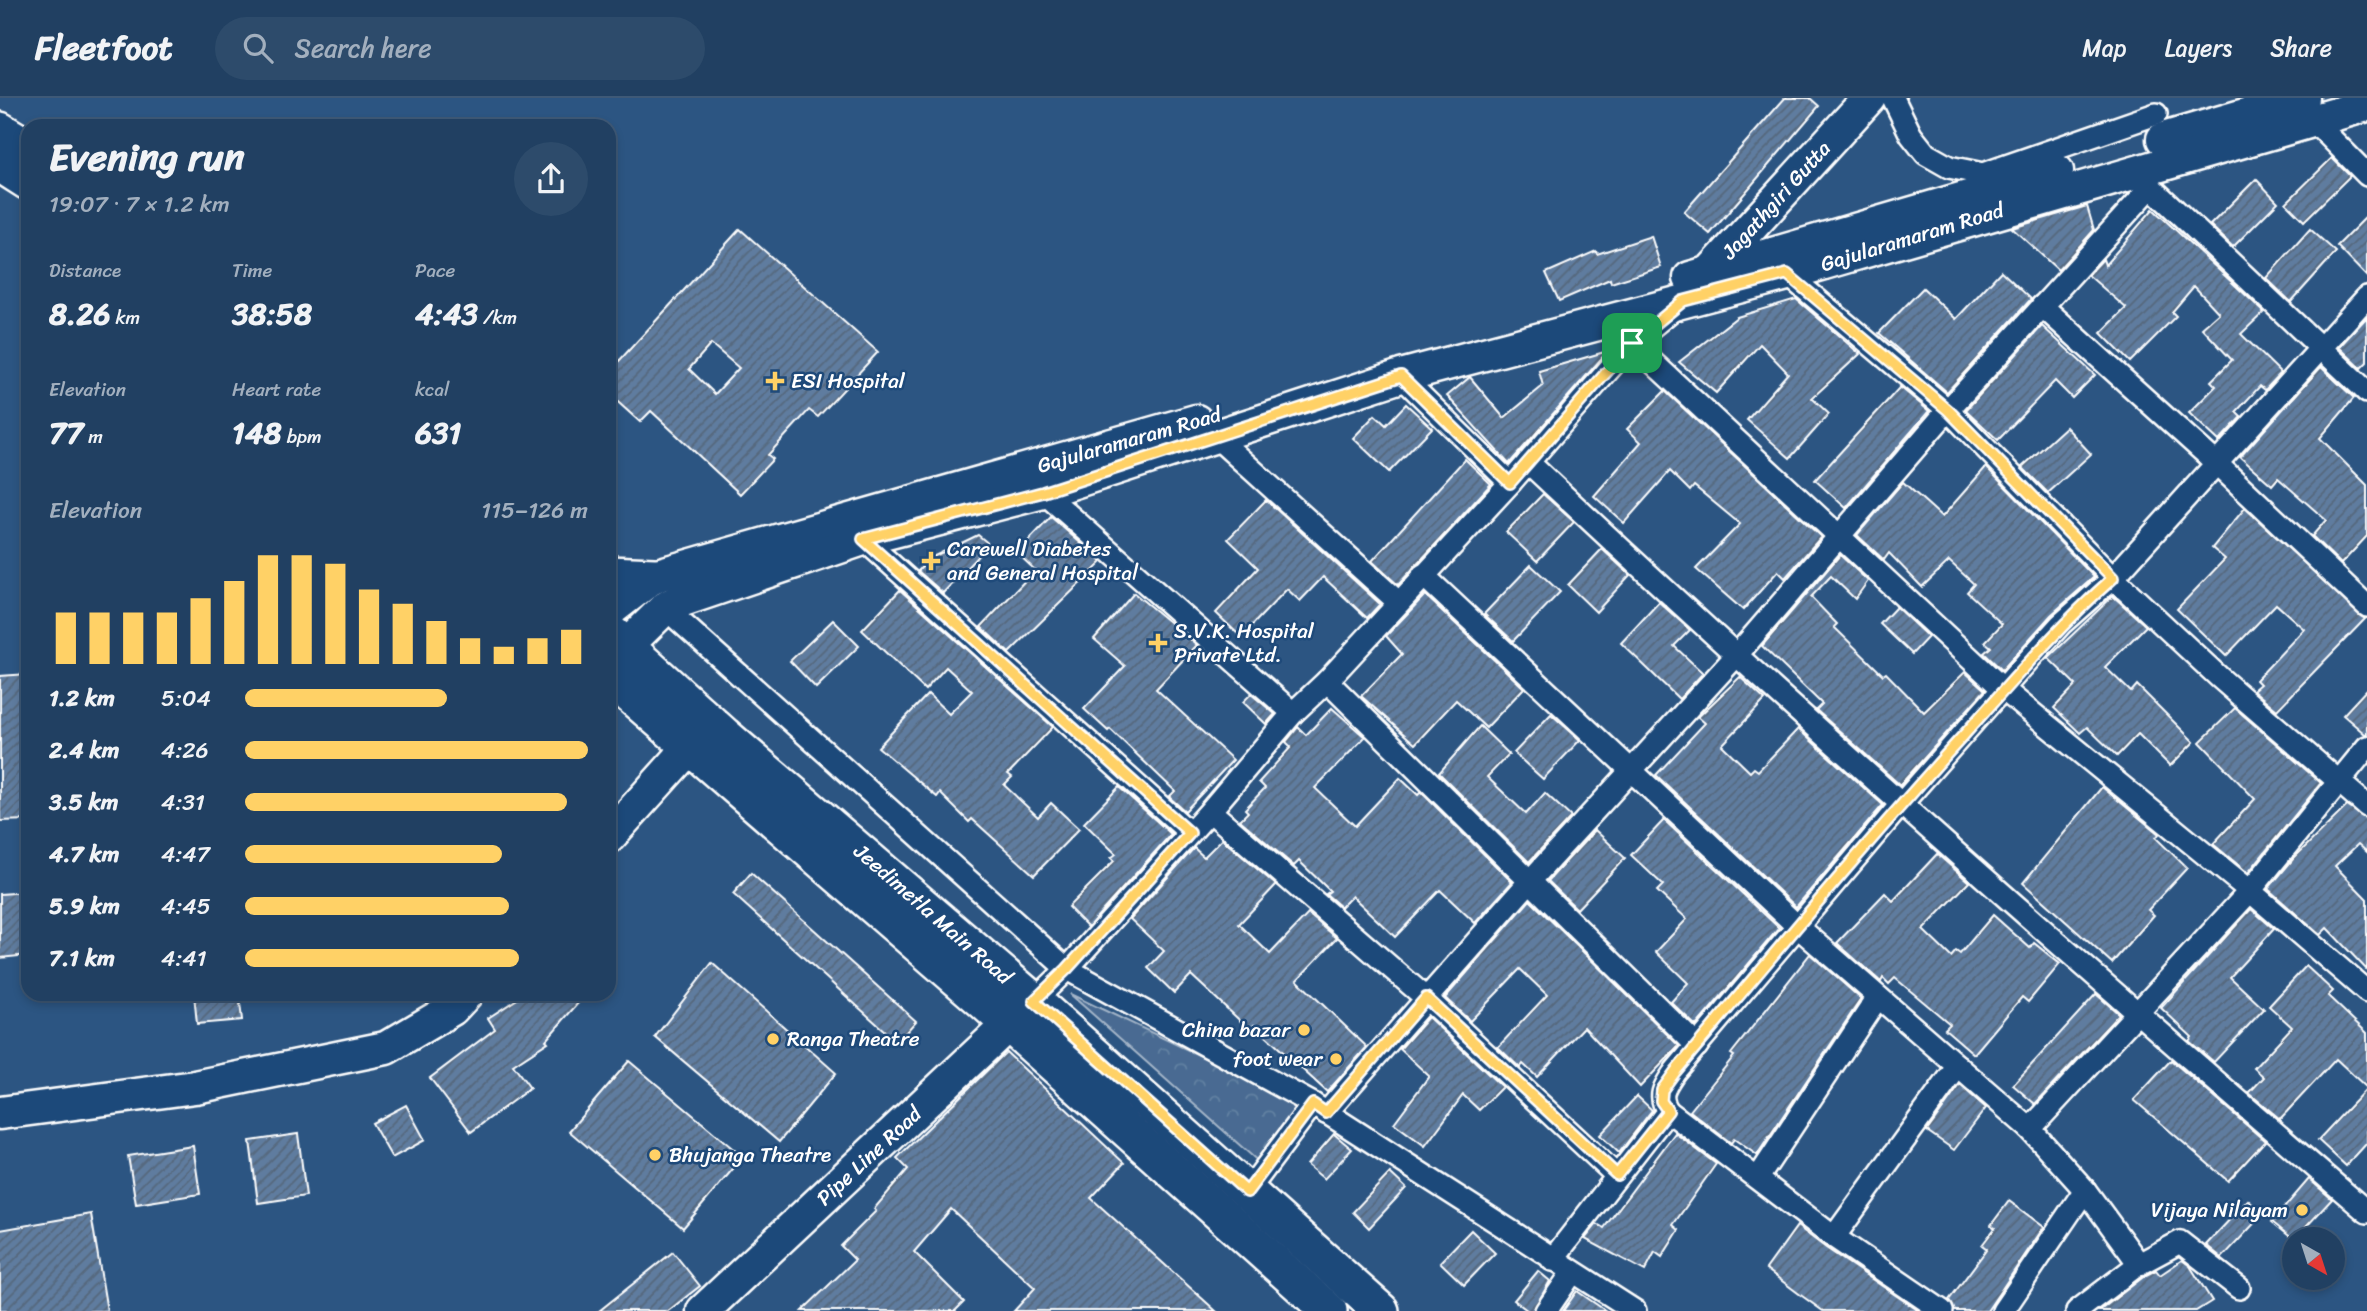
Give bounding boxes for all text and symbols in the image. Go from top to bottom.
search box [215,17,705,80]
text: Fleetfoot [35,19,173,77]
text: Search here [295,25,432,71]
text: Map [2082,27,2127,69]
text: Layers [2165,27,2232,69]
text: Share [2270,27,2332,69]
icon: search [239,29,277,67]
text: Evening run [49,124,245,191]
street label: Jagathgiri Gutta [1711,131,1841,269]
button: share [514,142,588,216]
text: 19:07 · 7 × 1.2 km [49,184,230,225]
street label: Gajularamaram Road [1816,191,2010,283]
text: Distance [49,254,121,287]
text: Time [232,254,272,287]
text: Pace [415,254,455,287]
text: 8.26 [49,287,111,341]
text: 38:58 [232,287,312,341]
text: 4:43 [415,287,478,341]
text: km [111,301,140,334]
text: /km [478,301,517,334]
pin [1602,313,1662,373]
icon: arrive [1613,324,1651,362]
place label: ESI Hospital [791,362,906,400]
marker: ESI Hospital [765,371,785,391]
text: Elevation [49,373,126,406]
text: Heart rate [232,373,321,406]
text: kcal [415,373,450,406]
street label: Gajularamaram Road [1033,395,1227,484]
text: 77 [49,406,83,460]
text: 148 [232,406,282,460]
text: 631 [415,406,461,460]
text: m [83,420,103,453]
text: bpm [282,420,322,453]
text: Elevation [49,490,142,531]
text: 115–126 m [481,490,588,531]
place label: Carewell Diabetes and General Hospital [947,530,1139,592]
marker: Carewell Diabetes and General Hospital [921,551,941,571]
place label: S.V.K. Hospital Private Ltd. [1174,612,1315,674]
marker: S.V.K. Hospital Private Ltd. [1148,633,1168,653]
text: 1.2 km [49,678,115,719]
text: 5:04 [161,678,211,719]
text: 2.4 km [49,730,119,771]
text: 4:26 [161,730,209,771]
text: 3.5 km [49,782,118,823]
text: 4:31 [161,782,205,823]
street label: Jeedimetla Main Road [844,833,1023,996]
text: 4.7 km [49,834,119,875]
text: 4:47 [161,834,210,875]
text: 5.9 km [49,886,120,927]
text: 4:45 [161,886,211,927]
text: 7.1 km [49,938,115,979]
text: 4:41 [161,938,207,979]
place label: China bazar [1182,1011,1291,1049]
place label: Ranga Theatre [787,1020,920,1058]
marker: China bazar [1296,1022,1312,1038]
marker: Ranga Theatre [765,1031,781,1047]
place label: foot wear [1233,1040,1323,1078]
marker: foot wear [1328,1051,1344,1067]
street label: Pipe Line Road [807,1095,932,1216]
place label: Bhujanga Theatre [669,1136,831,1174]
marker: Bhujanga Theatre [647,1147,663,1163]
place label: Vijaya Nilayam [2151,1191,2288,1229]
marker: Vijaya Nilayam [2294,1202,2310,1218]
north arrow [2282,1227,2345,1290]
map controls [2282,1227,2345,1290]

